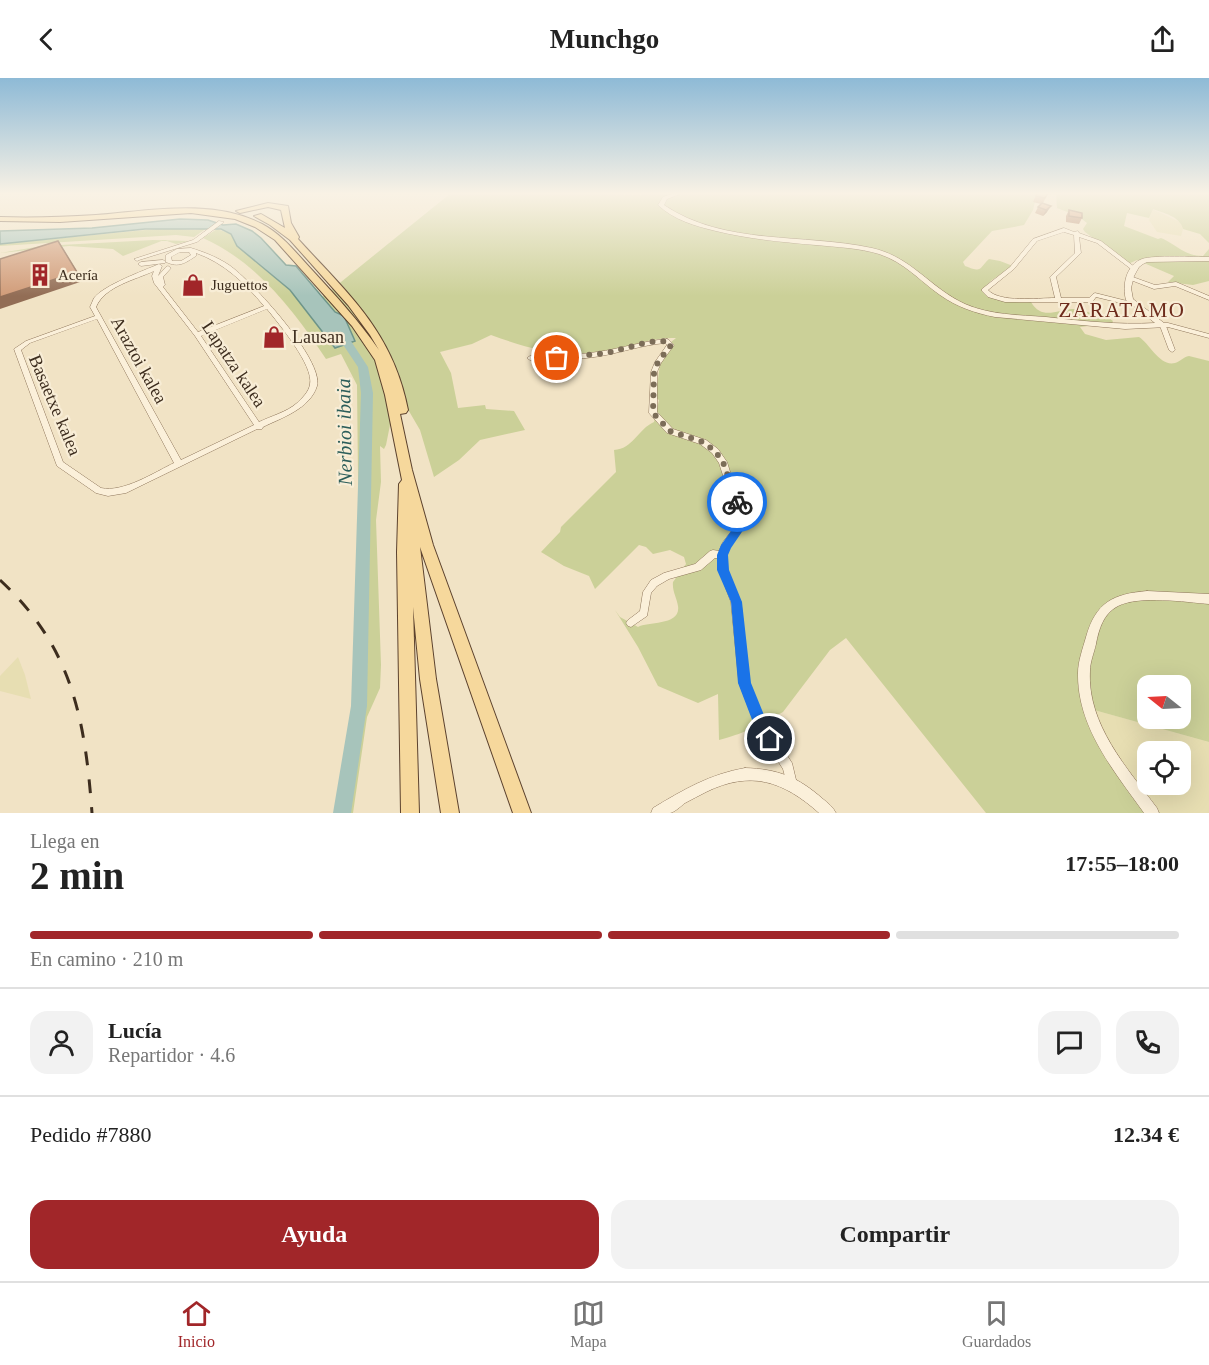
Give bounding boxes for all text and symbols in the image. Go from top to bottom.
icon: back [30,23,63,56]
icon: share [1146,23,1179,56]
text: Munchgo [550,24,659,54]
building icon: Acería [27,262,53,288]
place label: Acería [58,267,98,283]
shop icon: Juguettos [180,272,206,298]
place label: Juguettos [211,277,268,293]
district label: ZARATAMO [1059,298,1186,322]
street label: Araztoi kalea [107,313,171,407]
street label: Lapatza kalea [198,317,270,411]
shop icon: Lausan [261,324,287,350]
place label: Lausan [292,327,344,347]
pin [531,332,582,383]
icon: bag [540,341,573,374]
street label: Basaetxe kalea [25,352,85,458]
water label: Nerbioi ibaia [332,378,356,487]
courier [707,472,767,532]
icon: bike [721,486,754,519]
north arrow [1137,675,1191,729]
map controls [1137,675,1191,795]
pin [744,713,795,764]
icon: home [753,722,786,755]
button: locate [1137,741,1191,795]
text: Llega en [30,830,99,852]
text: 17:55–18:00 [1065,851,1179,876]
text: 2 min [30,854,124,897]
text: En camino · 210 m [30,948,183,970]
button: person [30,1011,93,1074]
button: chat [1038,1011,1101,1074]
button: phone [1116,1011,1179,1074]
text: Lucía [108,1018,162,1043]
text: Repartidor · 4.6 [108,1044,235,1066]
text: Pedido #7880 [30,1122,152,1147]
text: 12.34 € [1113,1122,1179,1147]
button: Ayuda [30,1200,599,1269]
button: Compartir [611,1200,1179,1269]
tab: Inicio [178,1297,215,1351]
tab: Mapa [570,1297,607,1351]
tab: Guardados [962,1297,1031,1351]

